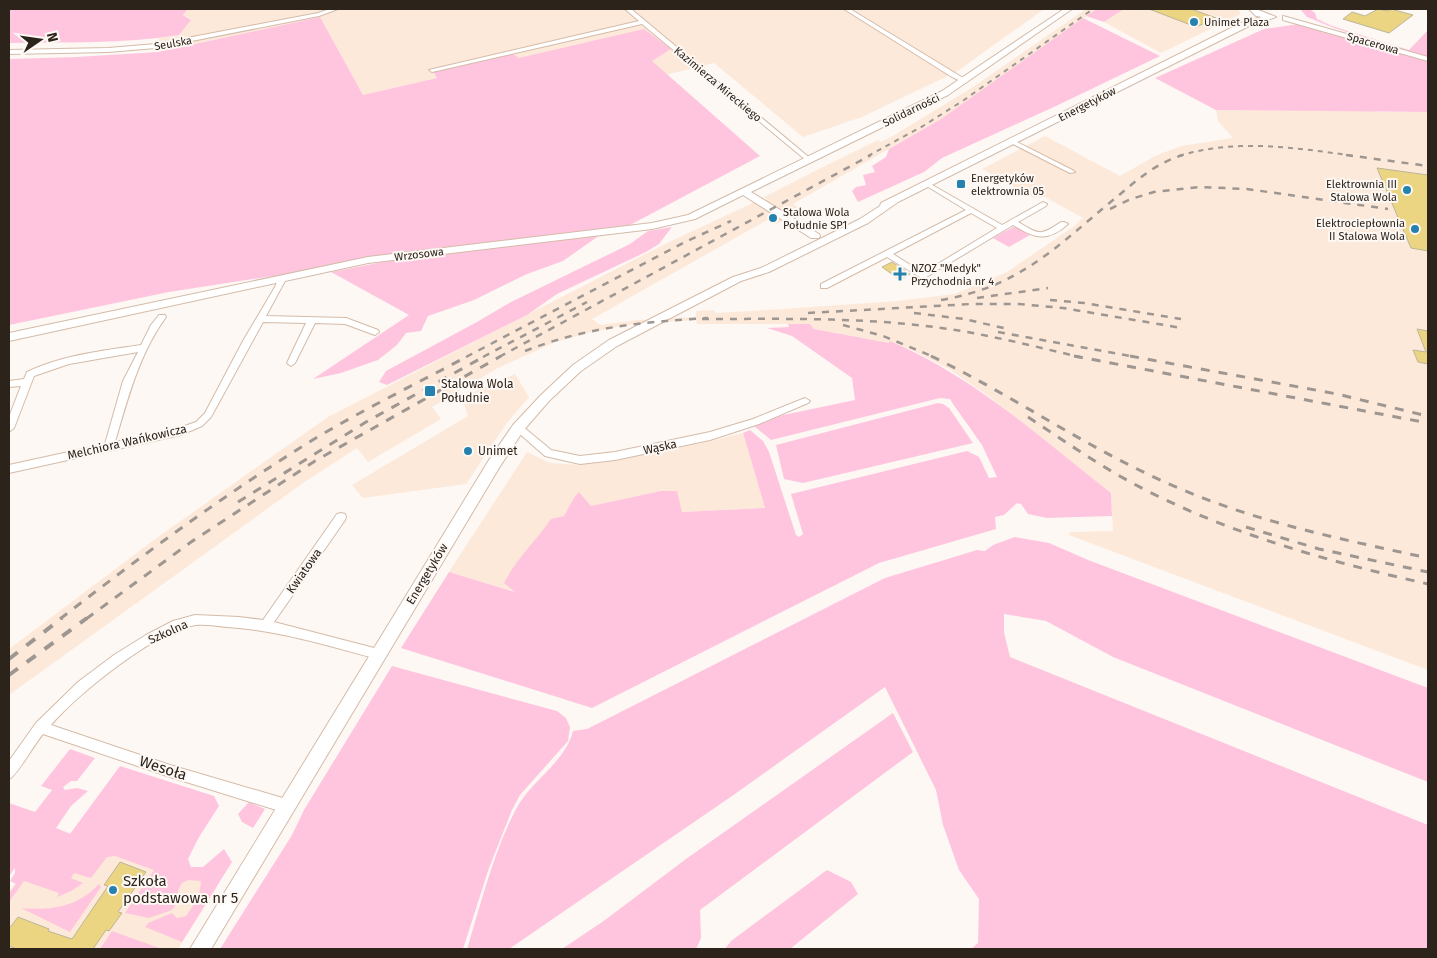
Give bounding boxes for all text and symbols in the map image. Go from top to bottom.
north arrow [15,15,65,65]
marker: Unimet Plaza [1188,16,1200,28]
place label: Unimet Plaza [1204,16,1269,29]
street label: Spacerowa [1345,30,1400,57]
text: N [43,31,62,44]
street label: Seulska [153,34,193,53]
street label: Kazimierza Mireckiego [671,44,764,125]
street label: Energetyków [1056,84,1118,125]
street label: Solidarności [881,91,942,130]
place label: Energetyków elektrownia 05 [971,172,1045,198]
marker: Energetyków elektrownia 05 [955,178,967,190]
place label: Elektrownia III Stalowa Wola [1326,178,1397,204]
marker: Elektrownia III Stalowa Wola [1401,184,1413,196]
place label: Stalowa Wola Południe SP1 [783,206,850,232]
marker: Stalowa Wola Południe SP1 [767,212,779,224]
place label: Elektrociepłownia II Stalowa Wola [1316,217,1405,243]
marker: Elektrociepłownia II Stalowa Wola [1409,223,1421,235]
street label: Wrzosowa [394,245,444,264]
place label: NZOZ "Medyk" Przychodnia nr 4 [911,262,994,288]
marker: NZOZ "Medyk" Przychodnia nr 4 [893,267,907,281]
place label: Stalowa Wola Południe [441,377,514,405]
marker: Stalowa Wola Południe [423,384,437,398]
street label: Melchiora Wańkowicza [66,421,188,463]
street label: Wąska [642,437,678,457]
place label: Unimet [478,444,518,458]
marker: Unimet [462,445,474,457]
street label: Energetyków [403,541,451,607]
street label: Kwiatowa [283,546,325,596]
street label: Szkolna [146,617,190,647]
street label: Wesoła [137,752,189,784]
place label: Szkoła podstawowa nr 5 [123,872,238,907]
marker: Szkoła podstawowa nr 5 [107,884,119,896]

